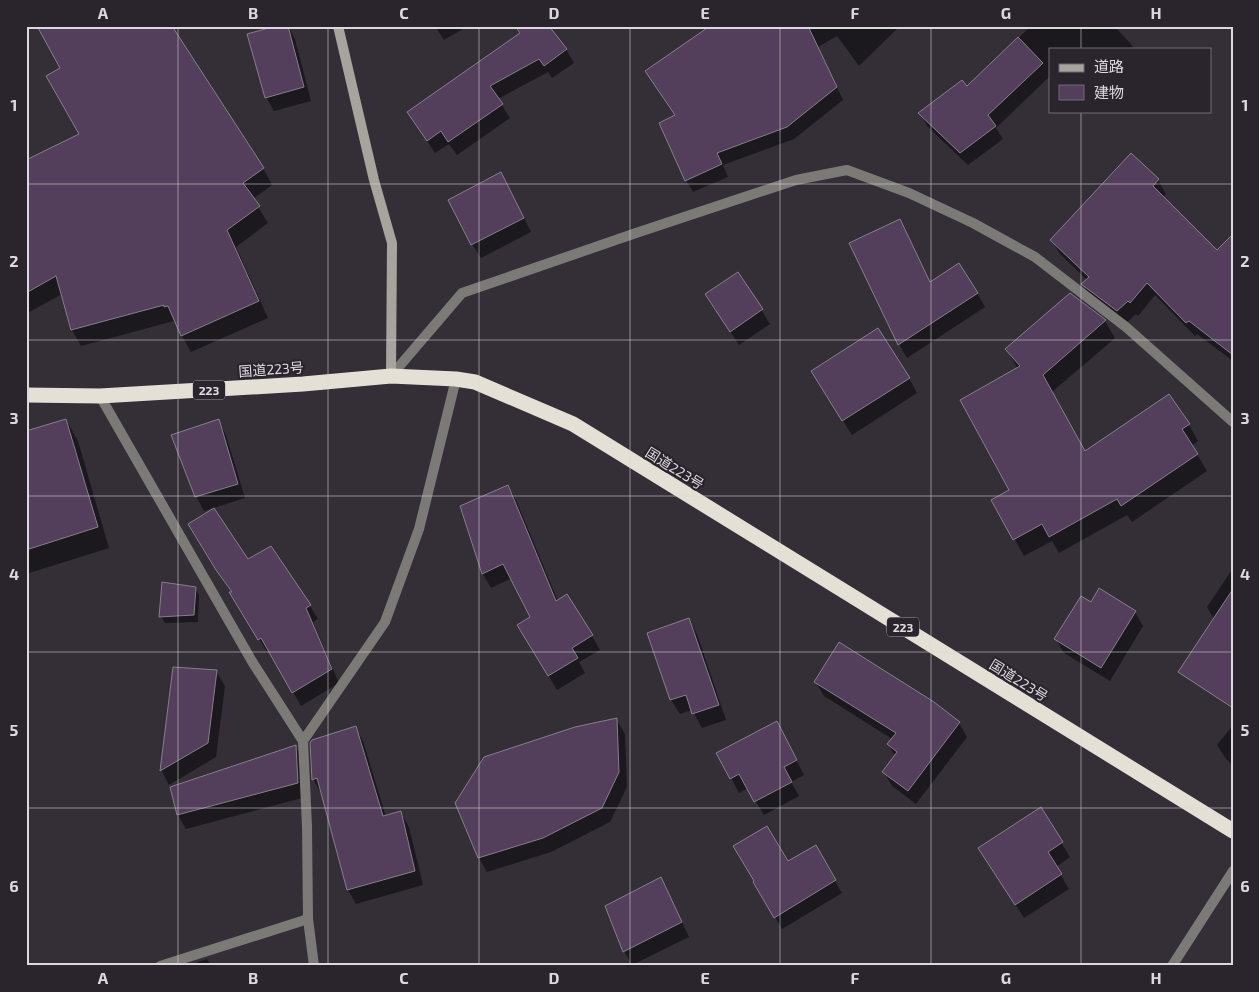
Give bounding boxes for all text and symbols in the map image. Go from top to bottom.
text: A [98,3,109,22]
text: B [248,3,258,22]
text: C [399,3,409,22]
text: D [549,3,560,22]
text: E [700,3,710,22]
text: F [851,3,860,22]
text: G [1001,3,1011,22]
text: H [1150,3,1162,22]
legend [1049,48,1212,112]
text: 道路 [1094,57,1124,75]
text: 建物 [1094,83,1124,101]
text: 1 [11,95,17,114]
text: 1 [1242,95,1248,114]
text: 2 [9,251,19,270]
text: 2 [1240,251,1250,270]
street label: 国道223号 [238,358,304,380]
road number: 223 [193,380,225,400]
text: 3 [9,408,19,427]
text: 3 [1240,408,1250,427]
street label: 国道223号 [643,443,707,493]
text: 4 [9,564,19,583]
text: 4 [1240,564,1250,583]
road number: 223 [887,618,919,636]
street label: 国道223号 [987,655,1051,705]
text: 5 [10,720,19,739]
text: 5 [1241,720,1250,739]
text: 6 [9,876,19,895]
text: 6 [1240,876,1250,895]
text: A [98,968,109,987]
text: B [248,968,258,987]
text: C [399,968,409,987]
text: D [549,968,560,987]
text: E [700,968,710,987]
text: F [851,968,860,987]
text: G [1001,968,1011,987]
text: H [1150,968,1162,987]

